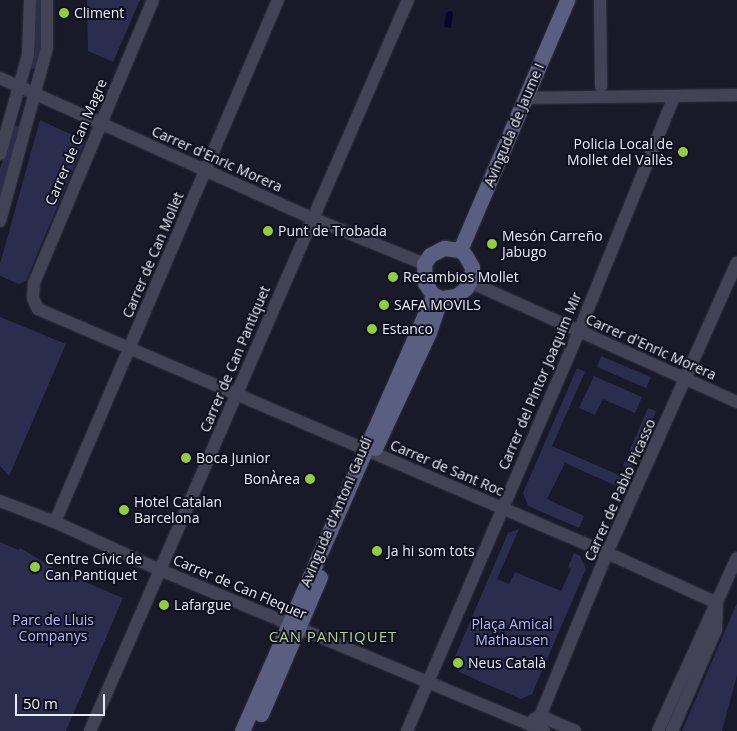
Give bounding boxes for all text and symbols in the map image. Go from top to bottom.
place label: Climent [74,5,124,21]
marker: Climent [58,7,70,19]
street label: Avinguda de Jaume I [480,61,548,189]
street label: Carrer de Can Magre [42,76,110,208]
street label: Carrer d'Enric Morera [149,123,285,195]
place label: Policia Local de Mollet del Vallès [567,136,673,168]
marker: Policia Local de Mollet del Vallès [677,146,689,158]
street label: Carrer de Can Mollet [119,190,187,320]
place label: Punt de Trobada [278,223,387,239]
marker: Punt de Trobada [262,225,274,237]
place label: Mesón Carreño Jabugo [502,228,603,260]
marker: Mesón Carreño Jabugo [486,238,498,250]
place label: Recambios Mollet [403,269,519,285]
marker: Recambios Mollet [387,271,399,283]
street label: Carrer de Can Pantiquet [197,283,273,435]
street label: Carrer del Pintor Joaquim Mir [495,290,585,472]
place label: SAFA MOVILS [394,297,481,313]
marker: SAFA MOVILS [378,299,390,311]
street label: Carrer d'Enric Morera [583,311,719,383]
place label: Estanco [382,321,433,337]
marker: Estanco [366,323,378,335]
street label: Carrer de Pablo Picasso [581,416,659,564]
street label: Avinguda d'Antoni Gaudí [297,435,375,589]
street label: Carrer de Sant Roc [388,436,506,500]
place label: Boca Junior [196,450,270,466]
marker: Boca Junior [180,452,192,464]
place label: BonÀrea [244,471,300,487]
marker: BonÀrea [304,473,316,485]
place label: Hotel Catalan Barcelona [134,494,222,526]
marker: Hotel Catalan Barcelona [118,504,130,516]
place label: Ja hi som tots [387,543,475,559]
marker: Ja hi som tots [371,545,383,557]
place label: Centre Cívic de Can Pantiquet [45,551,142,584]
street label: Carrer de Can Flequer [171,551,309,623]
marker: Centre Cívic de Can Pantiquet [29,561,41,573]
place label: Lafargue [174,597,231,613]
marker: Lafargue [158,599,170,611]
park label: Parc de Lluis Companys [12,612,94,644]
park label: Plaça Amical Mathausen [471,616,553,648]
district label: CAN PANTIQUET [267,628,399,646]
place label: Neus Català [468,655,546,671]
marker: Neus Català [452,657,464,669]
scale bar [18,684,108,716]
text: 50 m [23,693,58,713]

